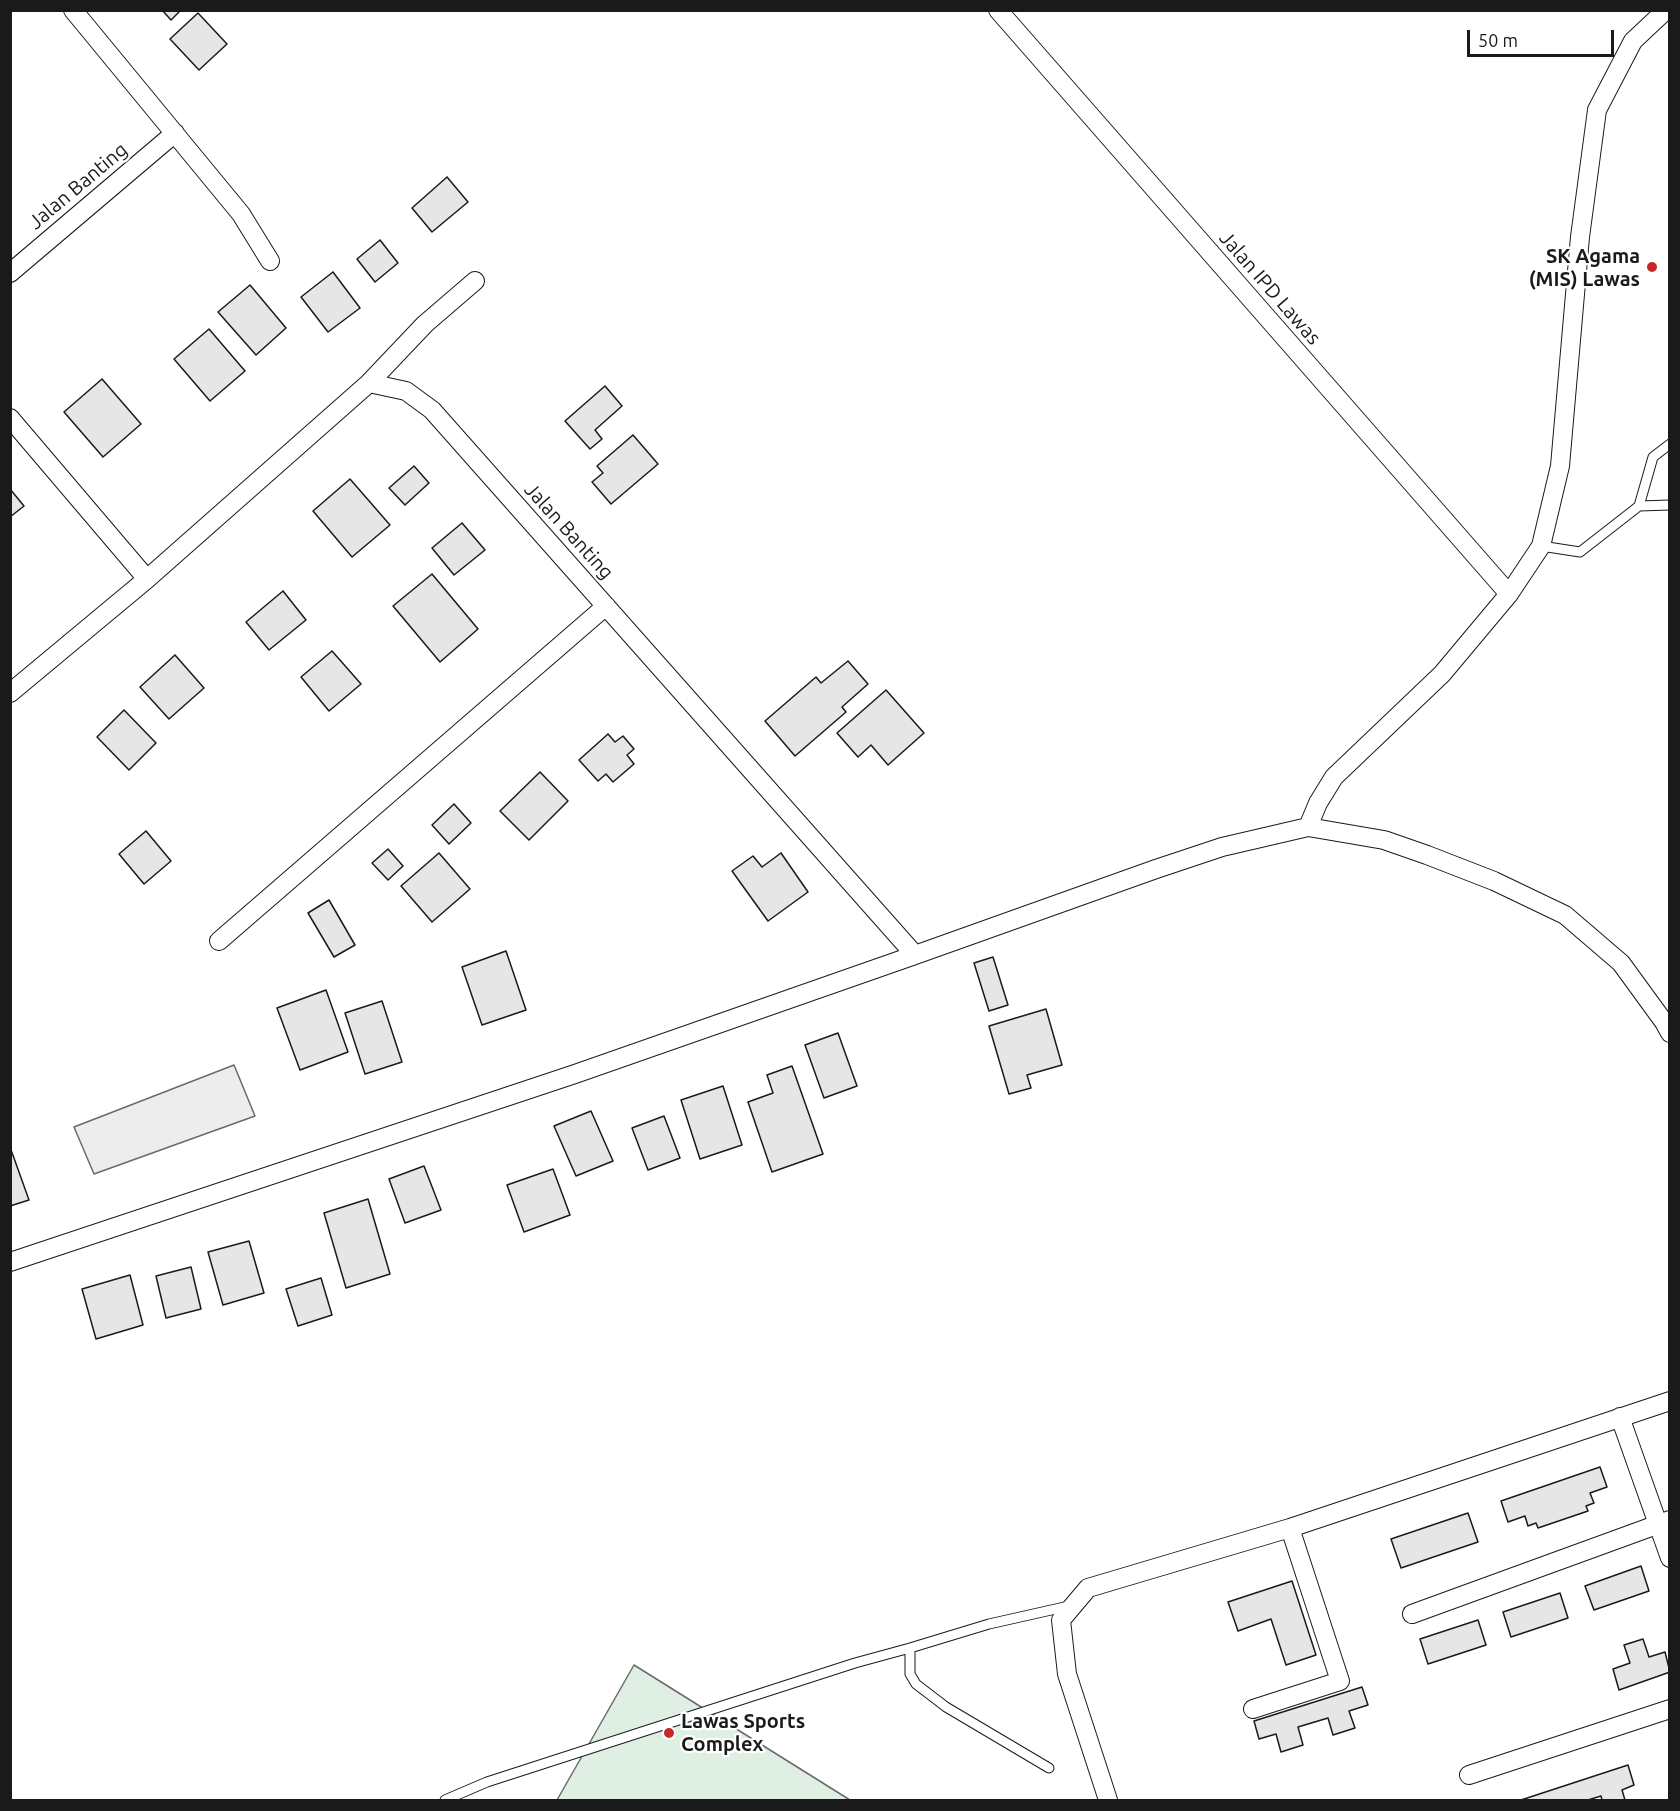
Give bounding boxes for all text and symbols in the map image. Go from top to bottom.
scale bar [1470,18,1617,56]
text: 50 m [1478,30,1518,50]
street label: Jalan Banting [24,138,132,234]
street label: Jalan IPD Lawas [1214,226,1326,350]
place label: SK Agama (MIS) Lawas [1529,244,1640,291]
marker: SK Agama (MIS) Lawas [1645,260,1659,274]
street label: Jalan Banting [519,478,619,584]
place label: Lawas Sports Complex [681,1709,805,1756]
marker: Lawas Sports Complex [662,1726,676,1740]

